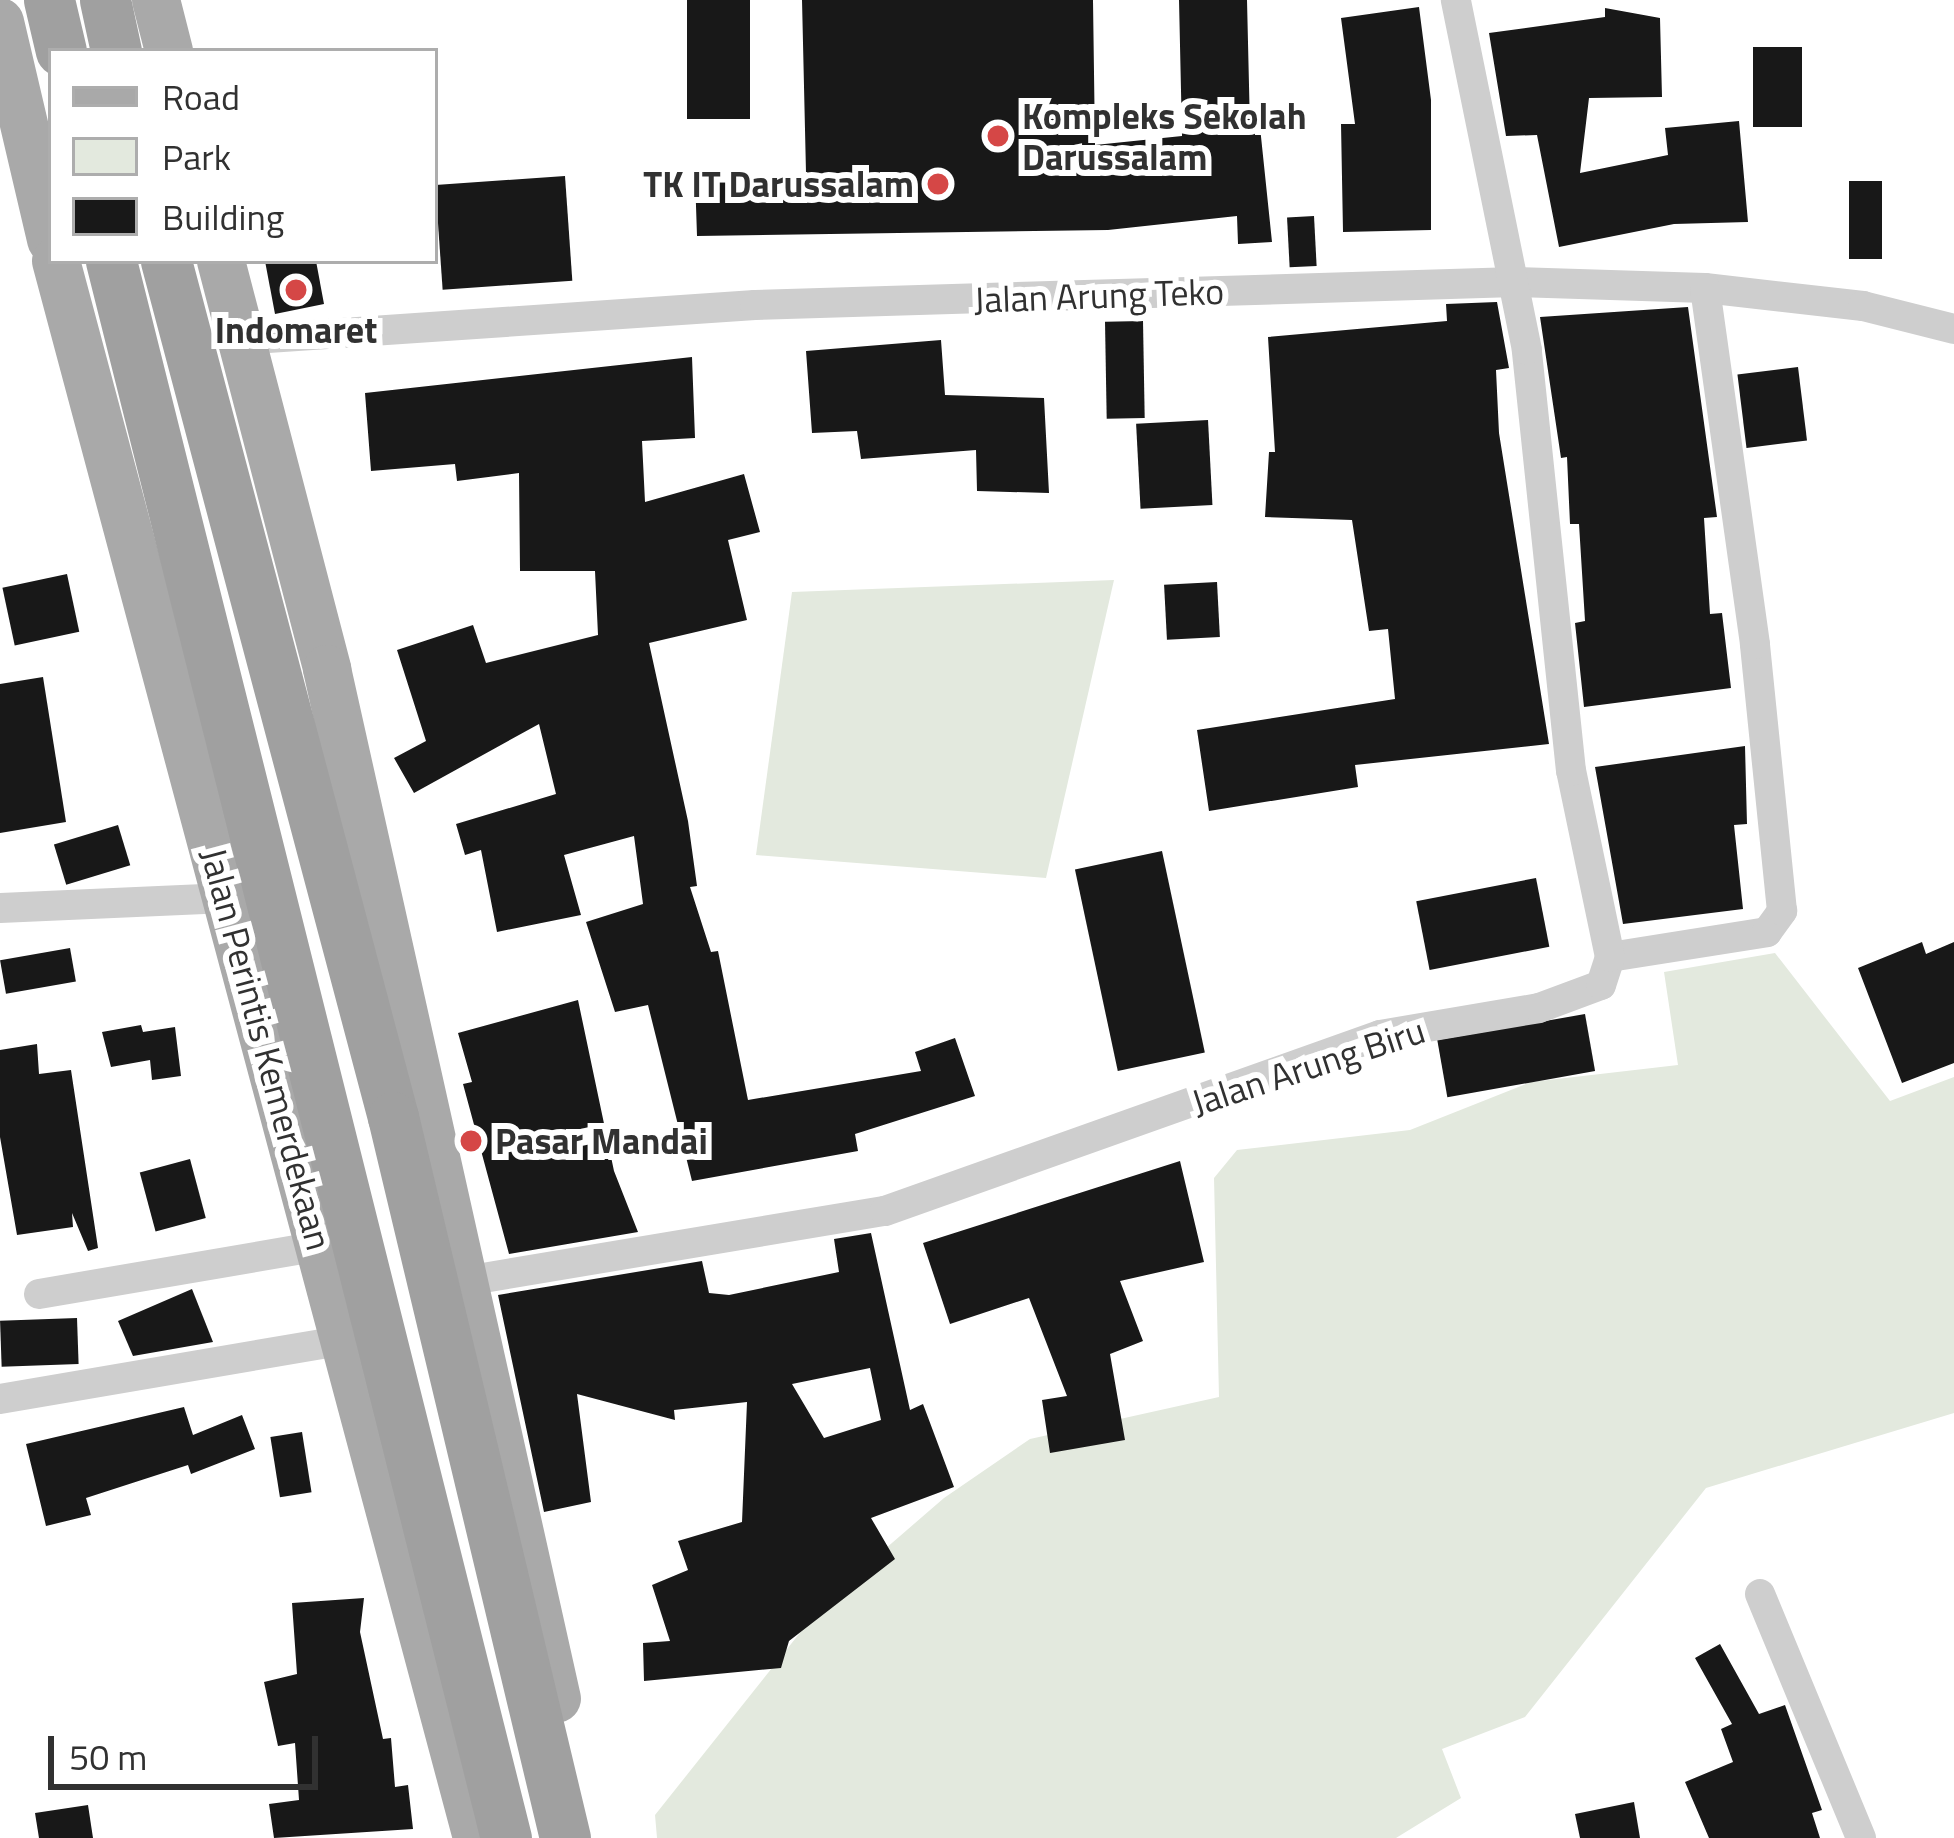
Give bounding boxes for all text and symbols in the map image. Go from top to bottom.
legend [48,48,438,264]
text: Road [162,69,240,124]
place label: Kompleks Sekolah Darussalam [1022,93,1307,178]
marker: Kompleks Sekolah Darussalam [985,123,1011,149]
text: Park [162,129,231,184]
place label: TK IT Darussalam [643,162,914,206]
marker: TK IT Darussalam [925,171,951,197]
text: Building [162,189,284,244]
street label: Jalan Arung Teko [973,269,1225,321]
marker: Indomaret [283,277,309,303]
place label: Indomaret [215,308,377,352]
street label: Jalan Perintis Kemerdekaan [193,843,341,1255]
street label: Jalan Arung Biru [1186,1008,1430,1124]
place label: Pasar Mandai [495,1119,708,1163]
marker: Pasar Mandai [458,1128,484,1154]
scale bar [54,1712,324,1786]
text: 50 m [69,1729,147,1784]

